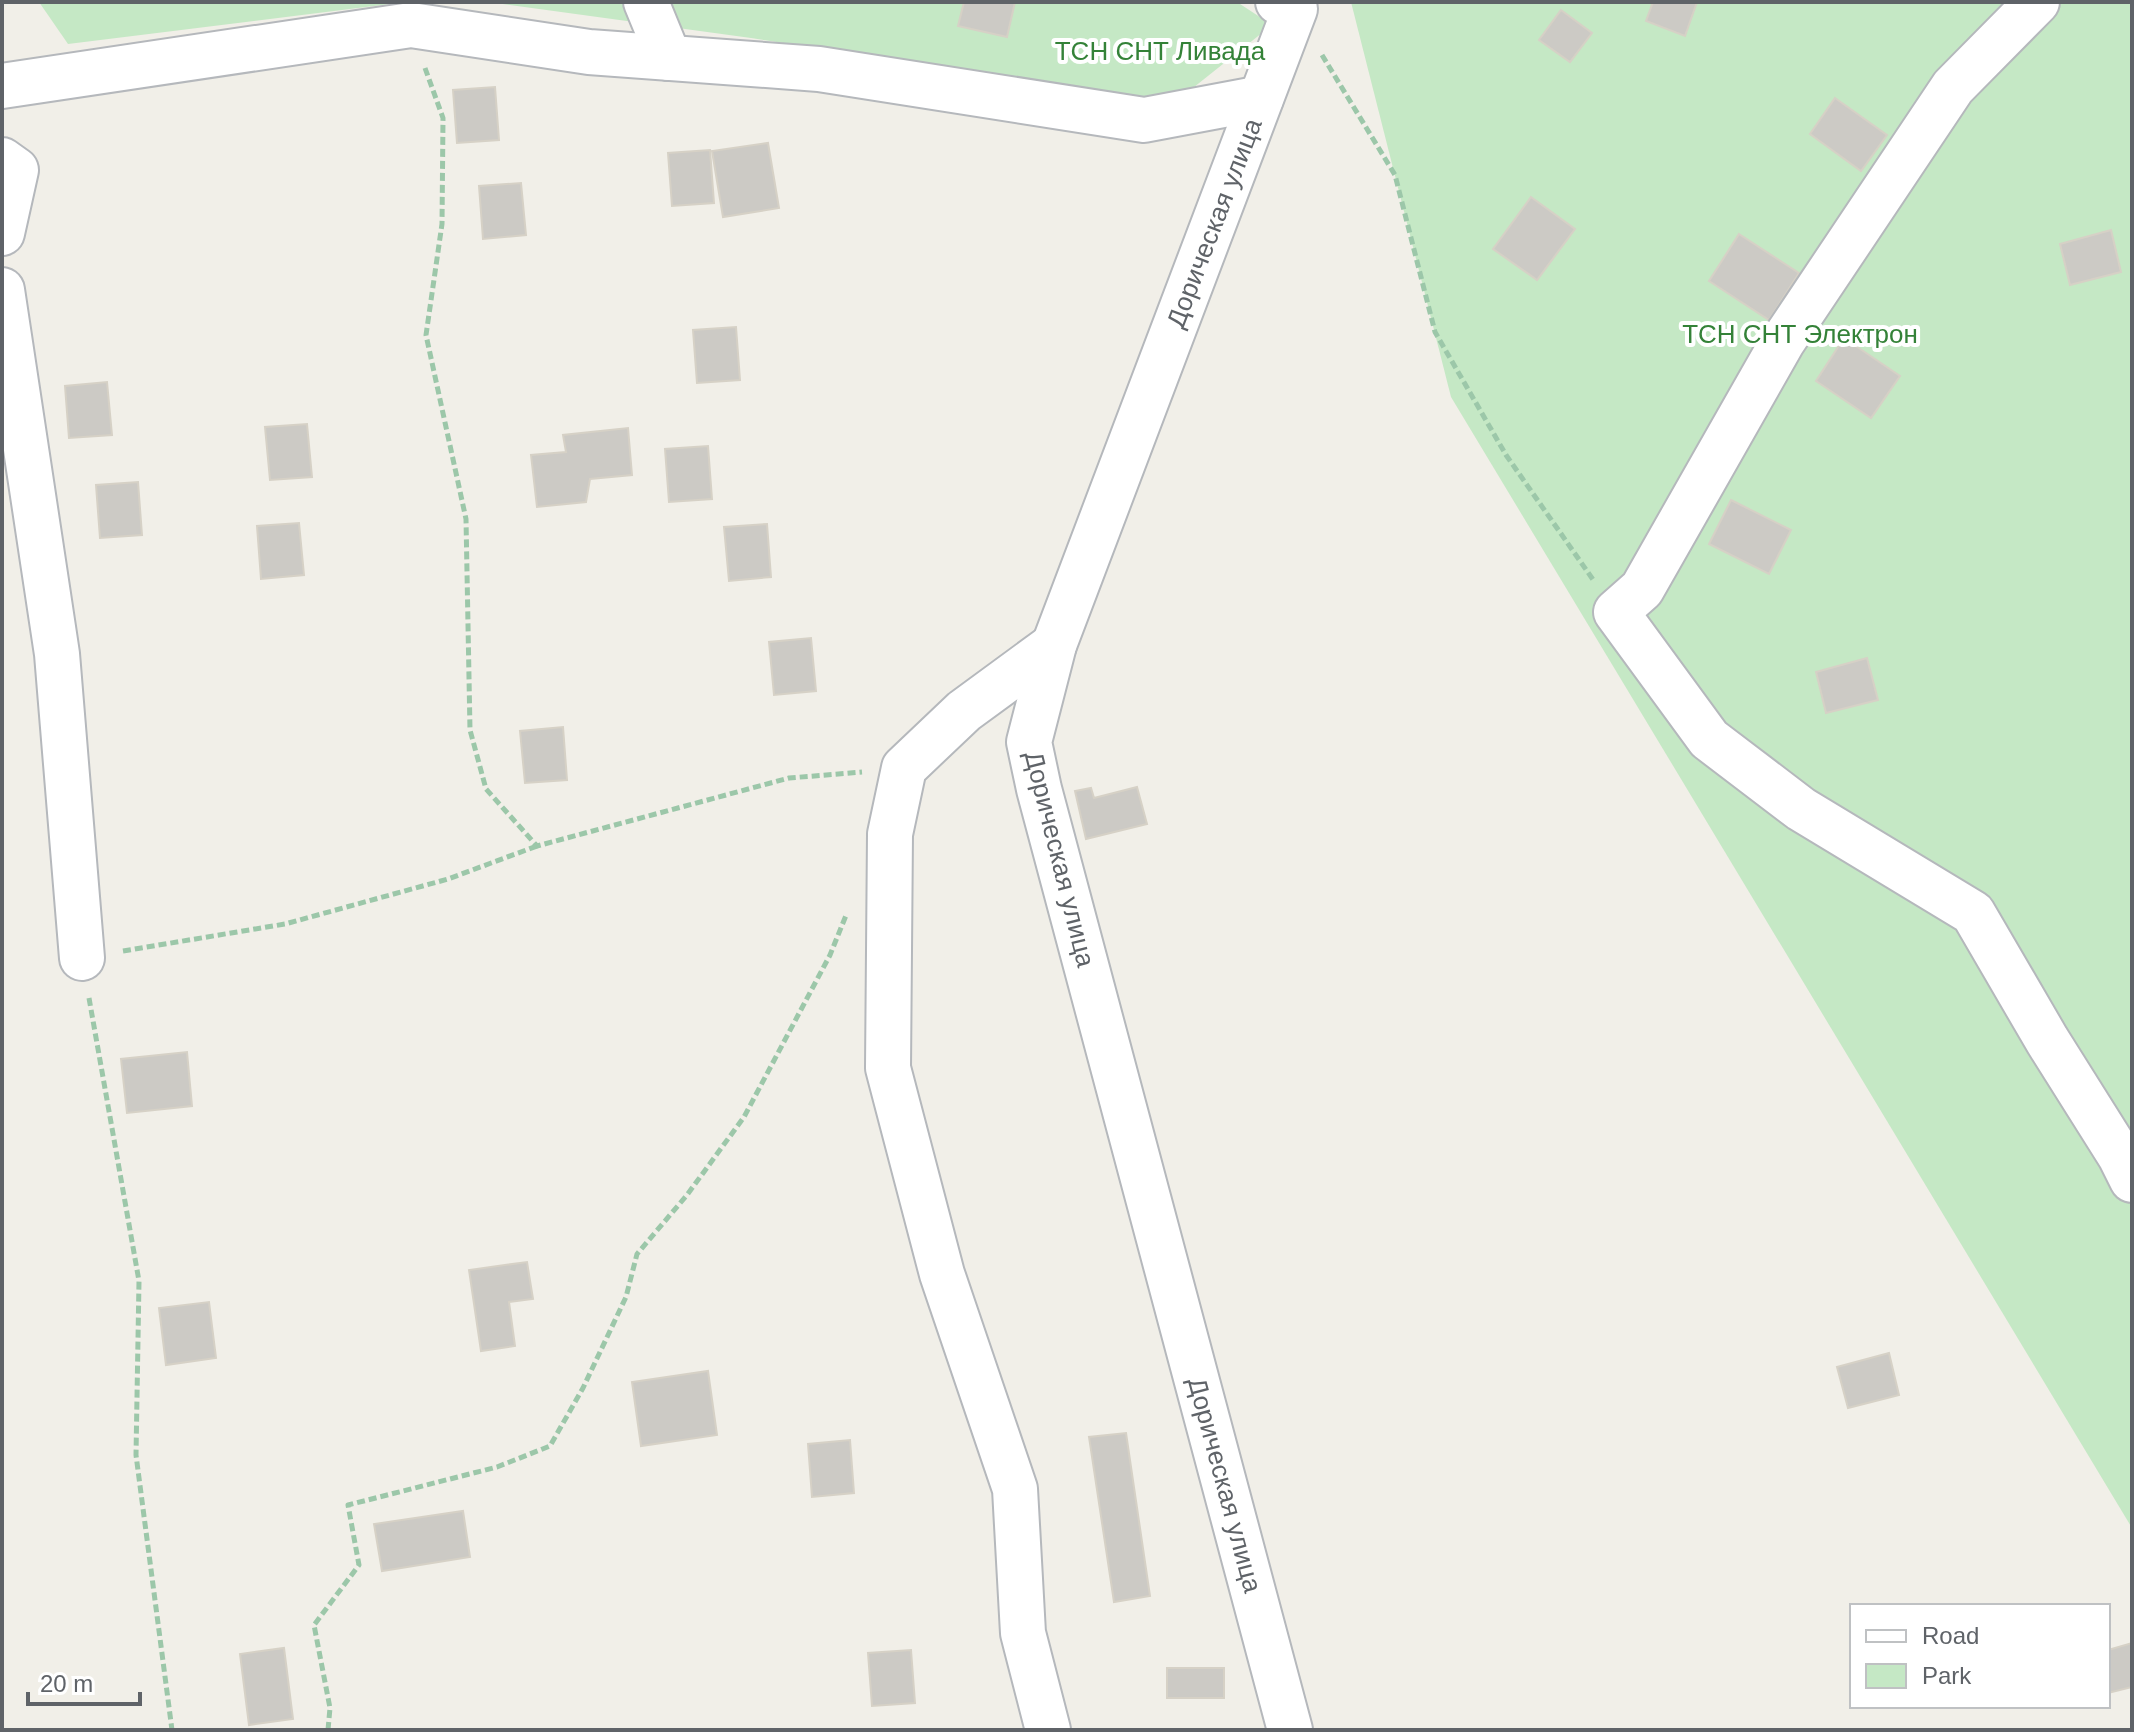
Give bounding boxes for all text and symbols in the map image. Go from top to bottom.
park label: ТСН СНТ Ливада [1055,36,1266,66]
street label: Дорическая улица [1160,114,1268,332]
park label: ТСН СНТ Электрон [1682,319,1918,349]
street label: Дорическая улица [1019,748,1101,971]
street label: Дорическая улица [1182,1374,1268,1596]
legend [1850,1604,2110,1708]
text: Road [1922,1622,1979,1649]
scale bar [28,1656,140,1706]
text: Park [1922,1662,1972,1689]
text: 20 m [40,1670,93,1697]

